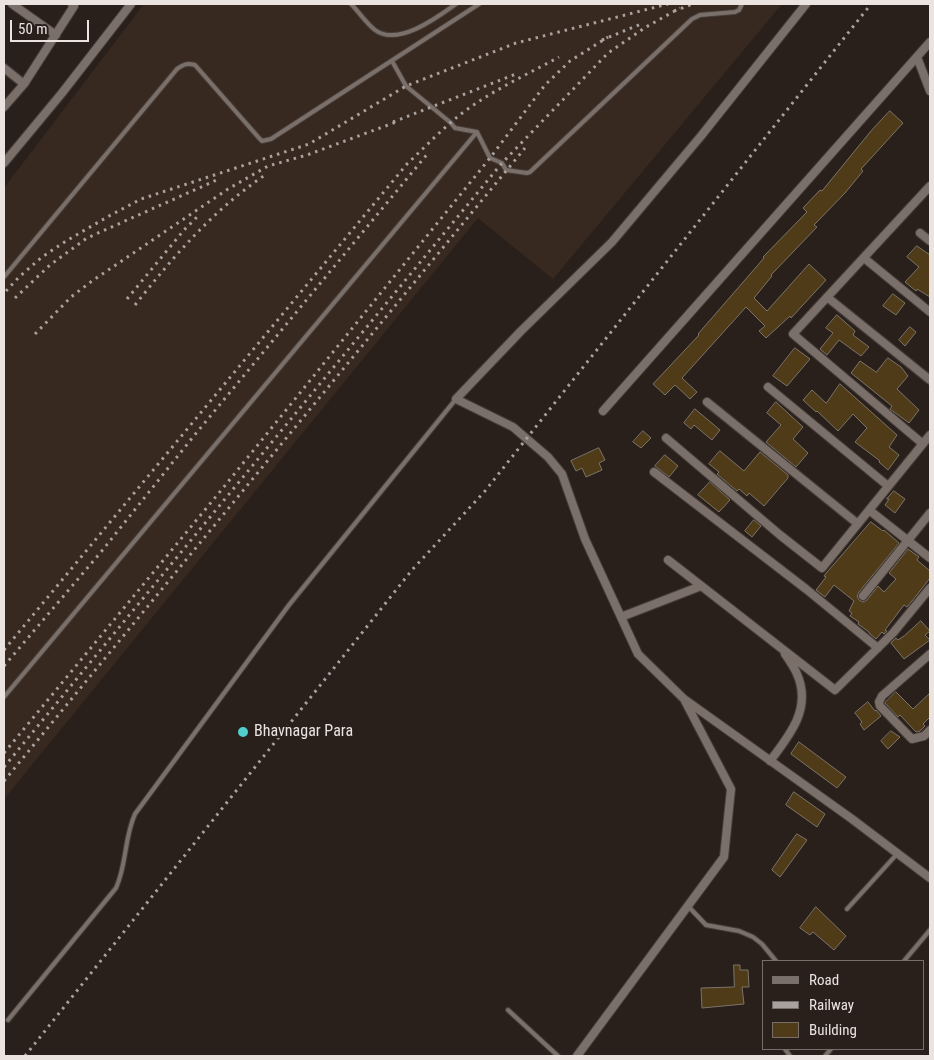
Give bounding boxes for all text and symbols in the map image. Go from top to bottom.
scale bar [12,10,91,42]
text: 50 m [18,20,48,38]
place label: Bhavnagar Para [254,722,353,742]
marker: Bhavnagar Para [236,725,250,739]
legend [762,960,924,1050]
text: Road [809,971,839,989]
text: Railway [809,996,854,1014]
text: Building [809,1021,857,1039]

